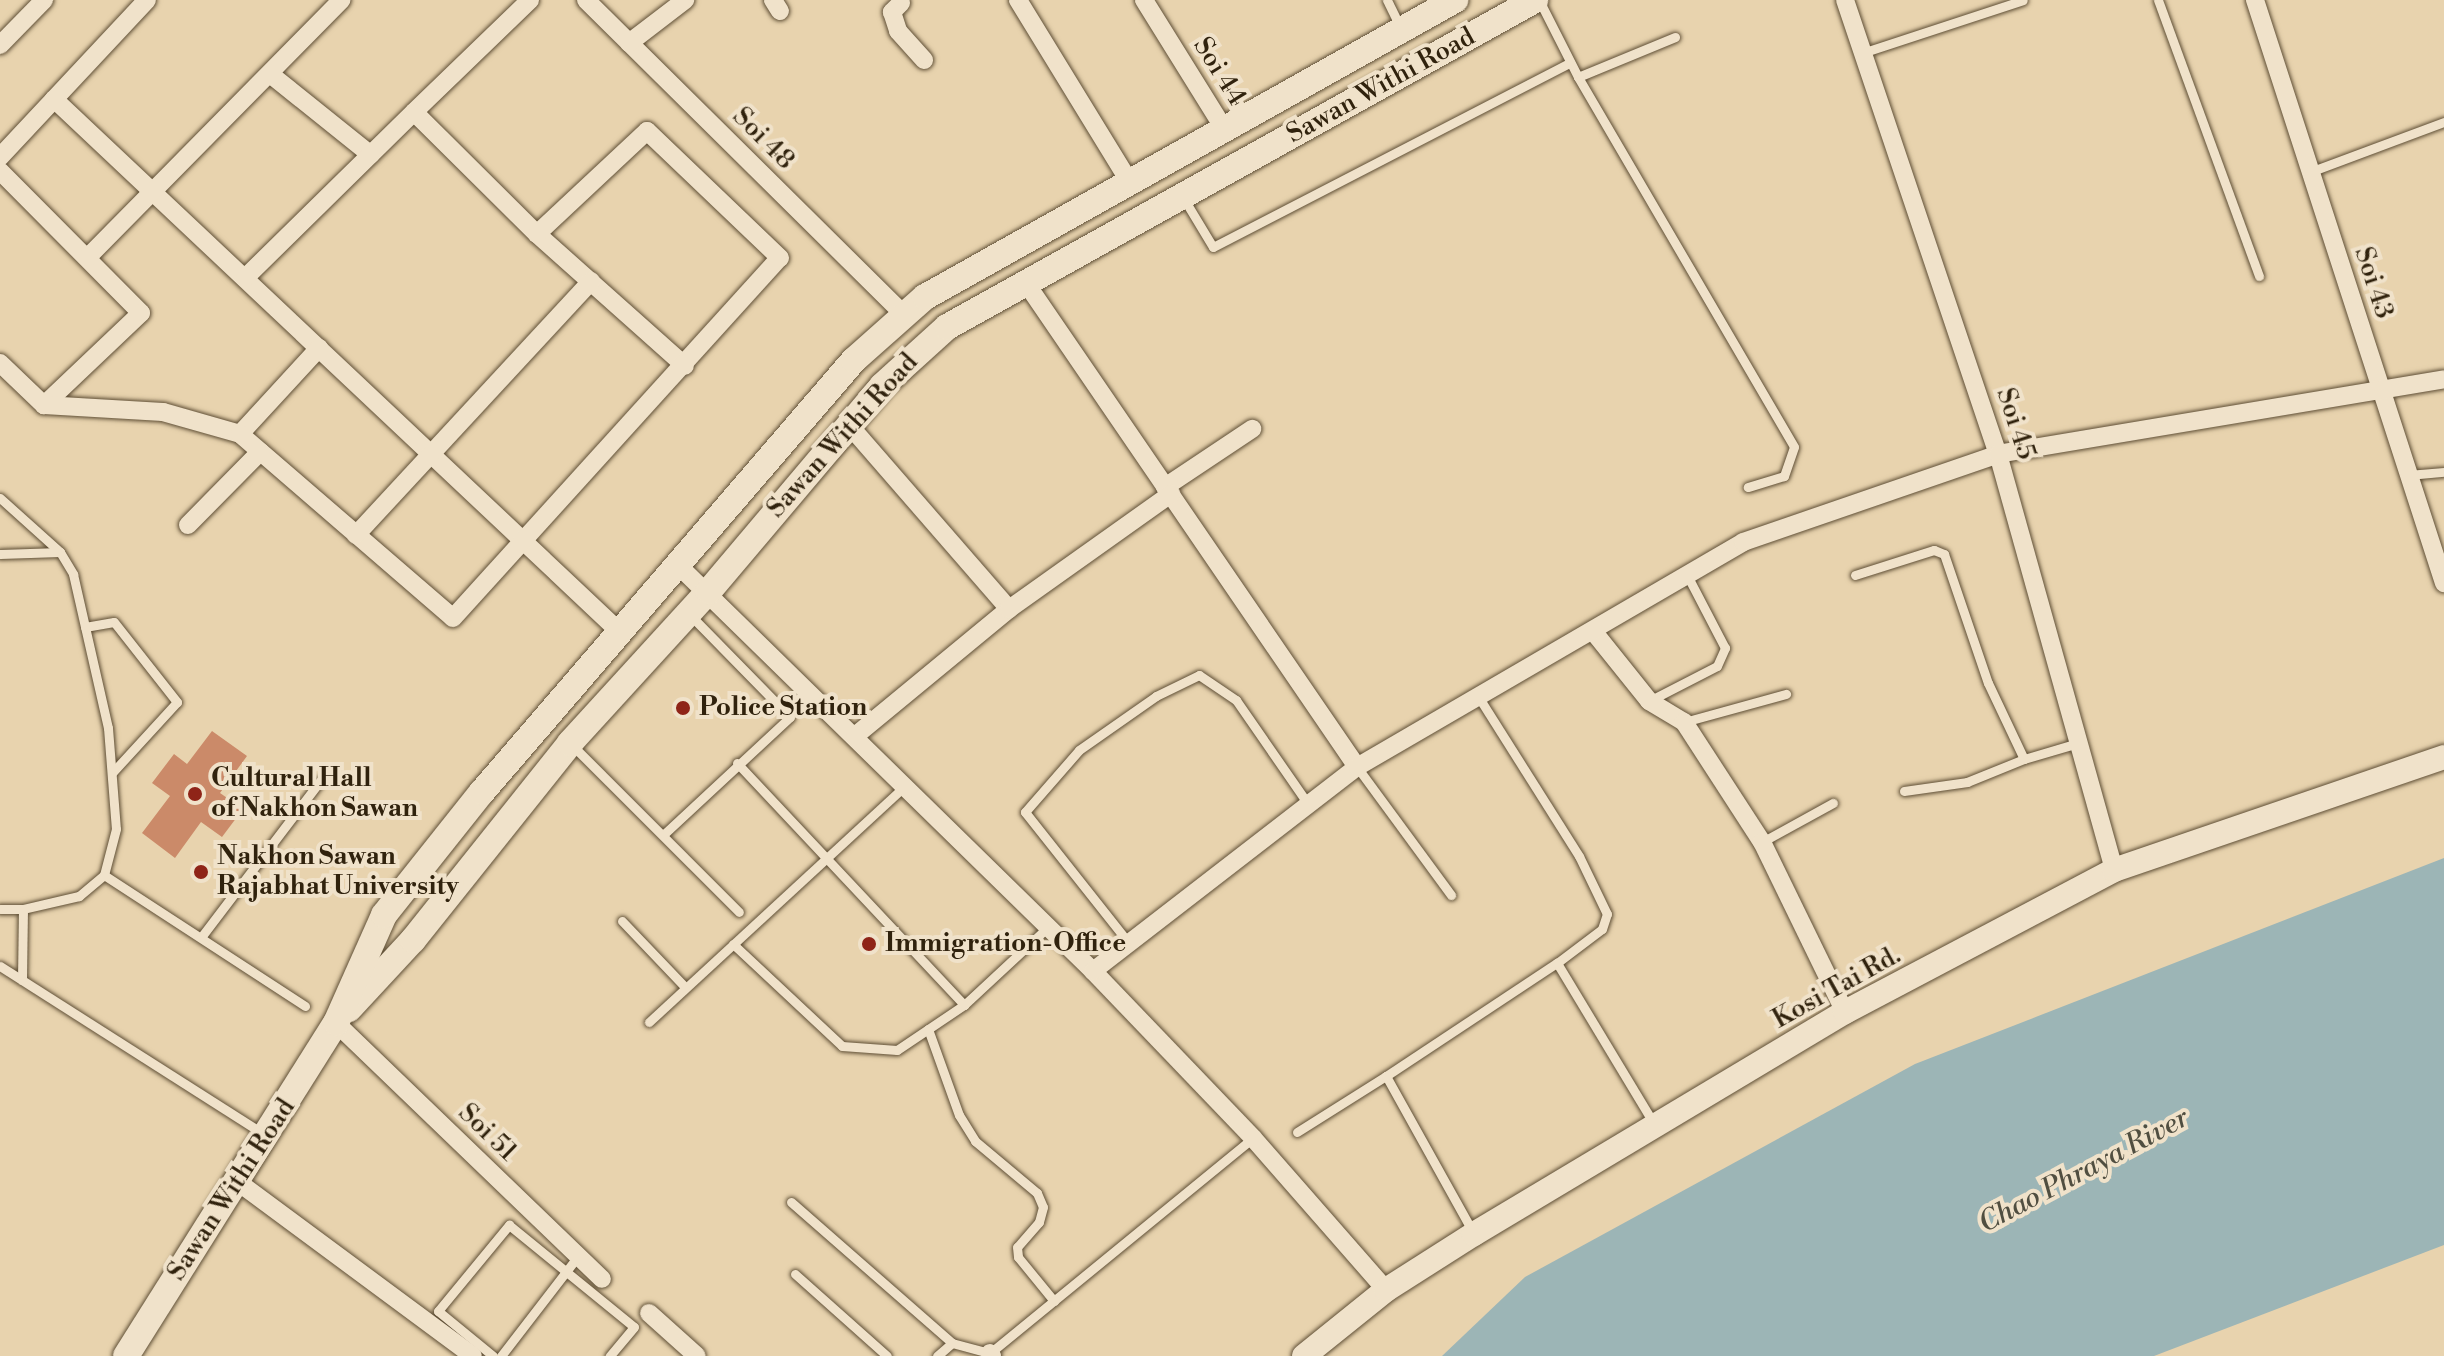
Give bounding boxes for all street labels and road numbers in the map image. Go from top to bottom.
street label: Sawan Withi Road [1282,21,1480,151]
street label: Soi 44 [1186,32,1252,112]
street label: Soi 48 [725,101,801,177]
street label: Soi 43 [2347,243,2399,323]
street label: Sawan Withi Road [761,347,925,525]
street label: Soi 45 [1989,384,2041,464]
street label: Kosi Tai Rd. [1768,940,1906,1036]
street label: Sawan Withi Road [162,1093,302,1287]
street label: Soi 51 [451,1098,523,1168]

